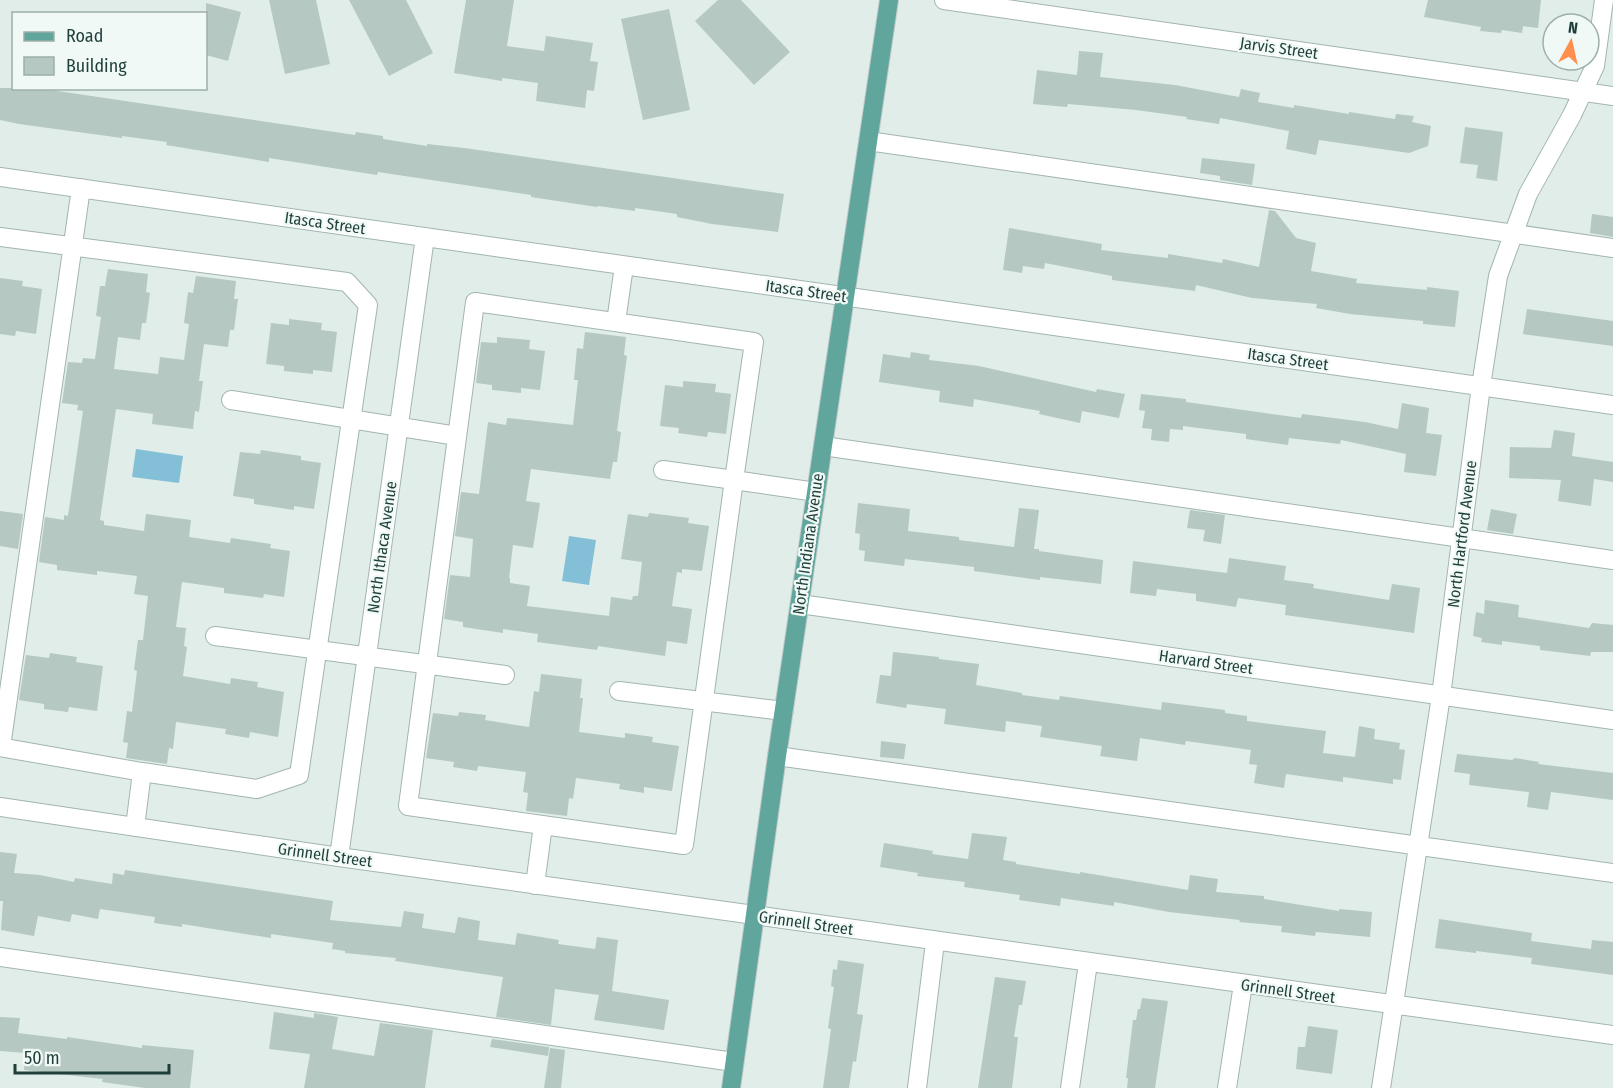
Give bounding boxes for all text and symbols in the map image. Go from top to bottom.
legend [12,12,207,90]
north arrow [1541,12,1601,72]
text: N [1567,18,1579,38]
text: Road [66,25,103,47]
street label: Jarvis Street [1239,33,1320,63]
text: Building [66,55,127,77]
street label: Itasca Street [283,208,367,238]
street label: Itasca Street [764,276,848,306]
street label: Itasca Street [1246,344,1330,374]
street label: North Hartford Avenue [1444,459,1480,609]
street label: North Indiana Avenue [789,472,827,616]
street label: North Ithaca Avenue [363,480,401,614]
street label: Harvard Street [1158,646,1255,678]
street label: Grinnell Street [277,839,374,871]
street label: Grinnell Street [758,907,855,939]
street label: Grinnell Street [1240,975,1337,1007]
scale bar [15,1037,170,1075]
text: 50 m [24,1047,60,1069]

